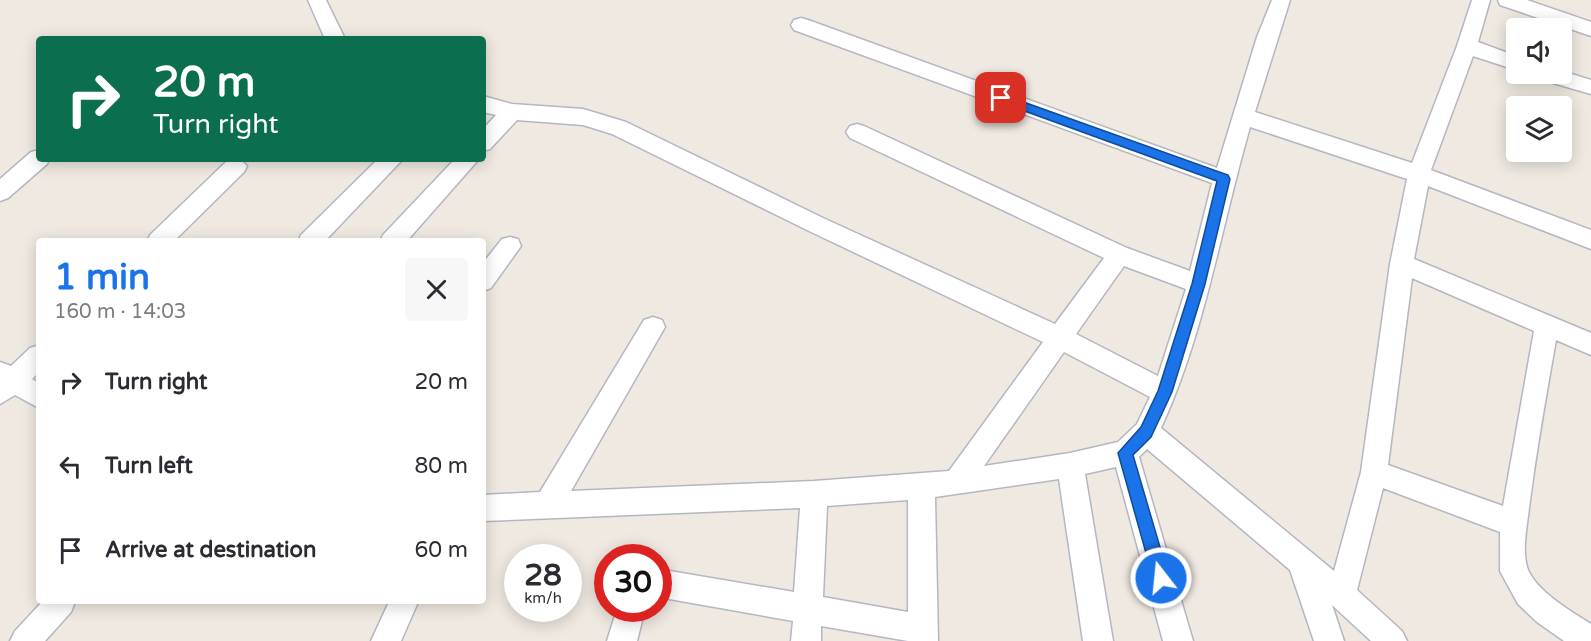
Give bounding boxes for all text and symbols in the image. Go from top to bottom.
map controls [1506,18,1572,162]
button: sound [1506,18,1572,84]
text: 20 m [153,57,255,108]
icon: right [54,60,132,138]
pin [975,72,1026,123]
icon: arrive [984,81,1017,114]
button: layers [1506,96,1572,162]
text: Turn right [153,108,279,141]
text: 1 min [54,256,150,299]
button: close [405,258,468,321]
text: 160 m · 14:03 [54,300,186,324]
icon: right [54,366,87,399]
text: Turn right [105,369,207,395]
text: 20 m [414,369,468,395]
icon: left [54,450,87,483]
text: Turn left [105,453,193,479]
text: 80 m [414,453,468,479]
icon: arrive [54,534,87,567]
text: Arrive at destination [105,537,316,563]
text: 60 m [414,537,468,563]
speed limit sign: 30 [594,544,672,622]
position arrow [1129,546,1193,610]
text: 28 [524,557,562,594]
text: km/h [524,589,562,607]

